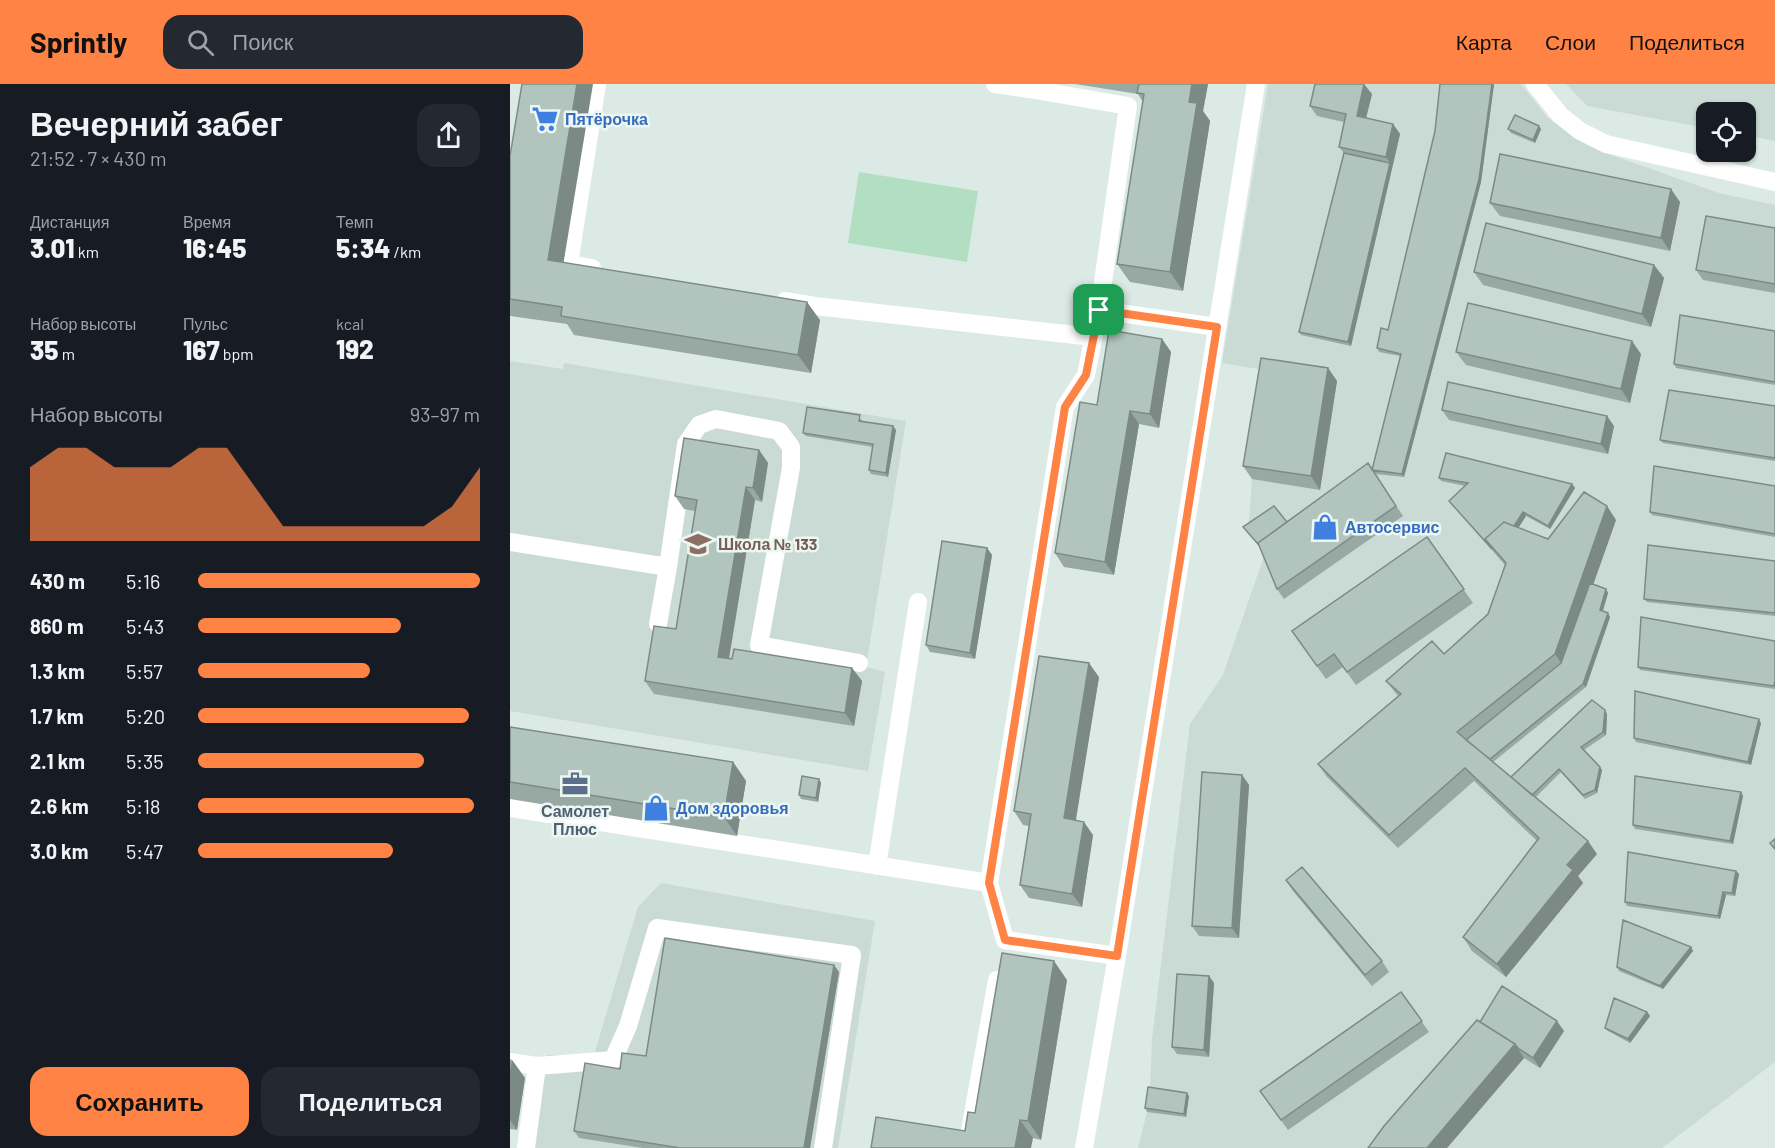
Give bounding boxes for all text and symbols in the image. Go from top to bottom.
search box [163,15,583,69]
text: Sprintly [30,25,127,59]
icon: search [184,26,217,59]
text: Поиск [232,28,293,54]
text: Карта [1456,29,1512,54]
text: Слои [1545,29,1596,54]
text: Поделиться [1629,29,1745,54]
map controls [1696,102,1756,162]
button: locate [1696,102,1756,162]
text: Вечерний забег [30,103,283,143]
button: share [417,104,480,167]
supermarket icon: Пятёрочка [530,104,560,134]
place label: Пятёрочка [565,109,648,128]
text: 21:52 · 7 × 430 m [30,146,166,170]
text: Дистанция [30,212,109,231]
text: Время [183,212,231,231]
text: Темп [336,212,373,231]
text: 3.01 [30,232,75,263]
text: 16:45 [183,232,247,263]
text: 5:34 [336,232,390,263]
text: km [75,242,99,261]
text: /km [390,242,421,261]
pin [1073,284,1124,335]
icon: arrive [1082,293,1115,326]
text: Набор высоты [30,314,136,333]
text: Пульс [183,314,228,333]
text: kcal [336,314,364,333]
text: 192 [336,333,374,364]
text: 35 [30,334,58,365]
text: 167 [183,334,220,365]
text: m [58,344,75,363]
text: bpm [220,344,254,363]
text: Набор высоты [30,402,163,426]
text: 93–97 m [410,402,480,426]
shop icon: Автосервис [1310,512,1340,542]
place label: Автосервис [1345,517,1440,536]
school or university icon: Школа № 133 [683,529,713,559]
place label: Школа № 133 [718,534,818,553]
text: 430 m [30,569,85,593]
text: 5:16 [126,569,160,593]
text: 860 m [30,614,84,638]
text: 5:43 [126,614,164,638]
text: 1.3 km [30,659,85,683]
text: 5:57 [126,659,163,683]
text: 1.7 km [30,704,84,728]
text: 5:20 [126,704,165,728]
text: 2.1 km [30,749,85,773]
text: 5:35 [126,749,164,773]
office icon: Самолет Плюс [560,769,590,799]
shop icon: Дом здоровья [641,793,671,823]
text: 2.6 km [30,794,89,818]
text: 5:18 [126,794,160,818]
place label: Дом здоровья [676,798,789,817]
place label: Самолет Плюс [541,801,609,838]
text: 3.0 km [30,839,88,863]
text: 5:47 [126,839,163,863]
button: Сохранить [30,1067,249,1136]
button: Поделиться [261,1067,480,1136]

